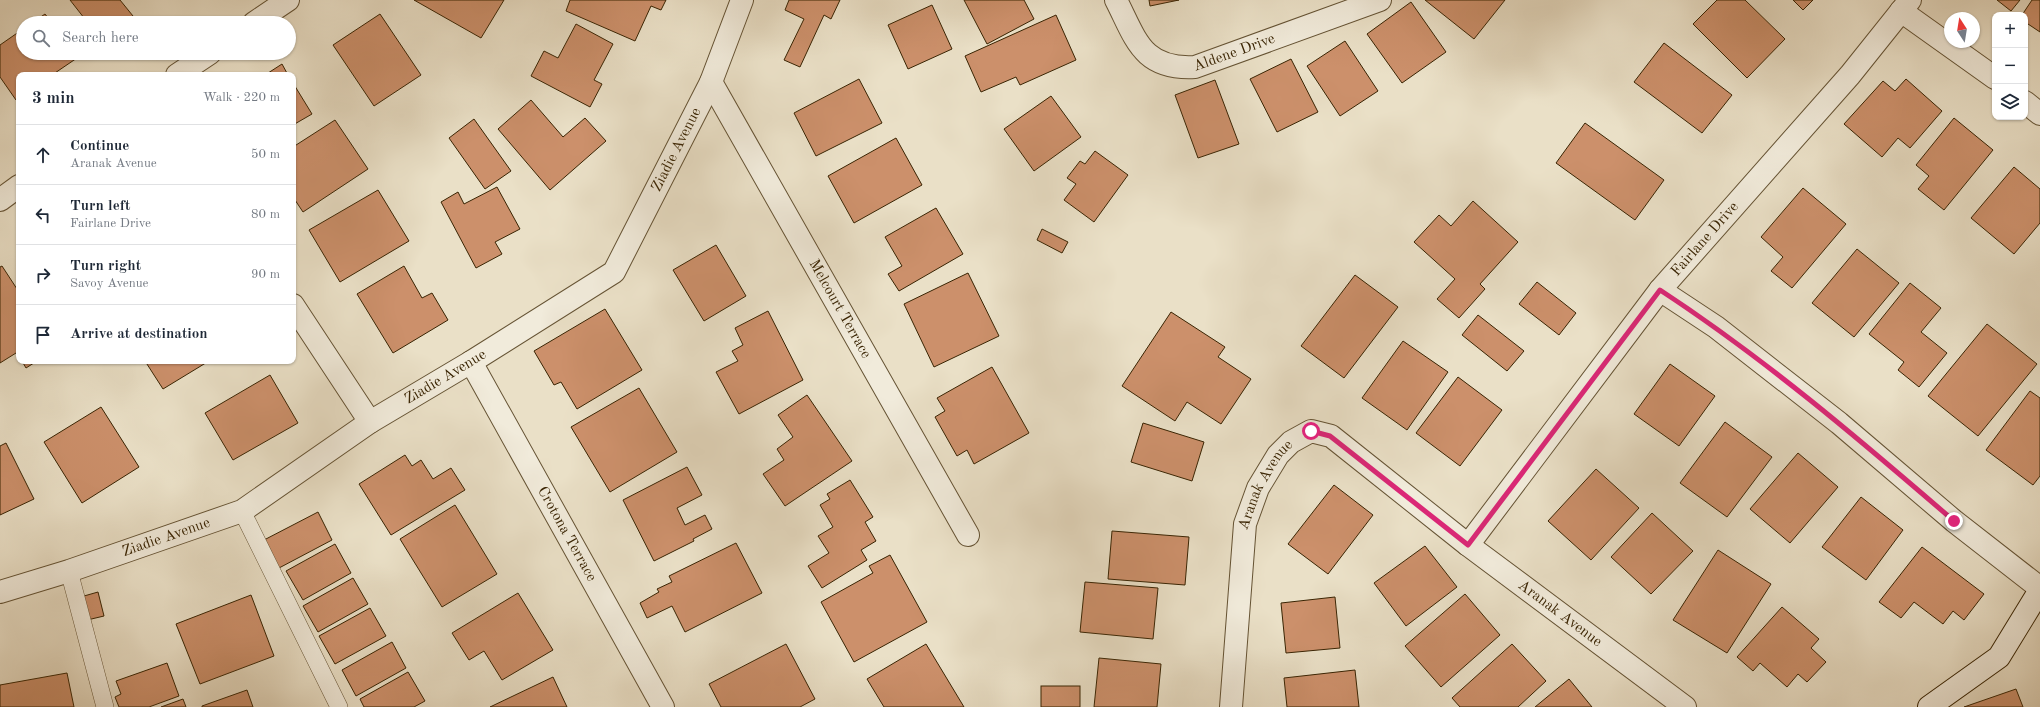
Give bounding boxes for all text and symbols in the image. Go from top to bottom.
north arrow [1944,12,1980,48]
map controls [1992,12,2028,120]
button: + [1992,12,2028,48]
search box [16,16,296,60]
icon: search [30,27,52,49]
text: Search here [62,31,139,46]
street label: Aldene Drive [1191,31,1277,74]
button: − [1992,48,2028,84]
button: layers [1992,84,2028,120]
text: 3 min [32,90,75,107]
text: Walk · 220 m [203,91,280,104]
street label: Ziadie Avenue [649,105,704,194]
text: Continue [70,139,129,154]
icon: ahead [32,144,54,166]
text: 50 m [251,148,280,161]
text: Aranak Avenue [70,157,157,170]
text: Turn left [70,199,130,214]
street label: Fairlane Drive [1668,199,1742,279]
icon: left [32,204,54,226]
text: 80 m [251,208,280,221]
text: Fairlane Drive [70,217,151,230]
street label: Melcourt Terrace [806,257,874,361]
text: Turn right [70,259,141,274]
icon: right [32,264,54,286]
text: 90 m [251,268,280,281]
text: Savoy Avenue [70,277,149,290]
icon: arrive [32,324,54,346]
text: Arrive at destination [70,327,208,342]
street label: Ziadie Avenue [402,347,489,407]
route start [1302,422,1320,440]
street label: Aranak Avenue [1236,437,1296,532]
street label: Crotona Terrace [534,484,599,584]
route end [1945,512,1963,530]
street label: Ziadie Avenue [120,515,212,559]
street label: Aranak Avenue [1515,578,1605,650]

